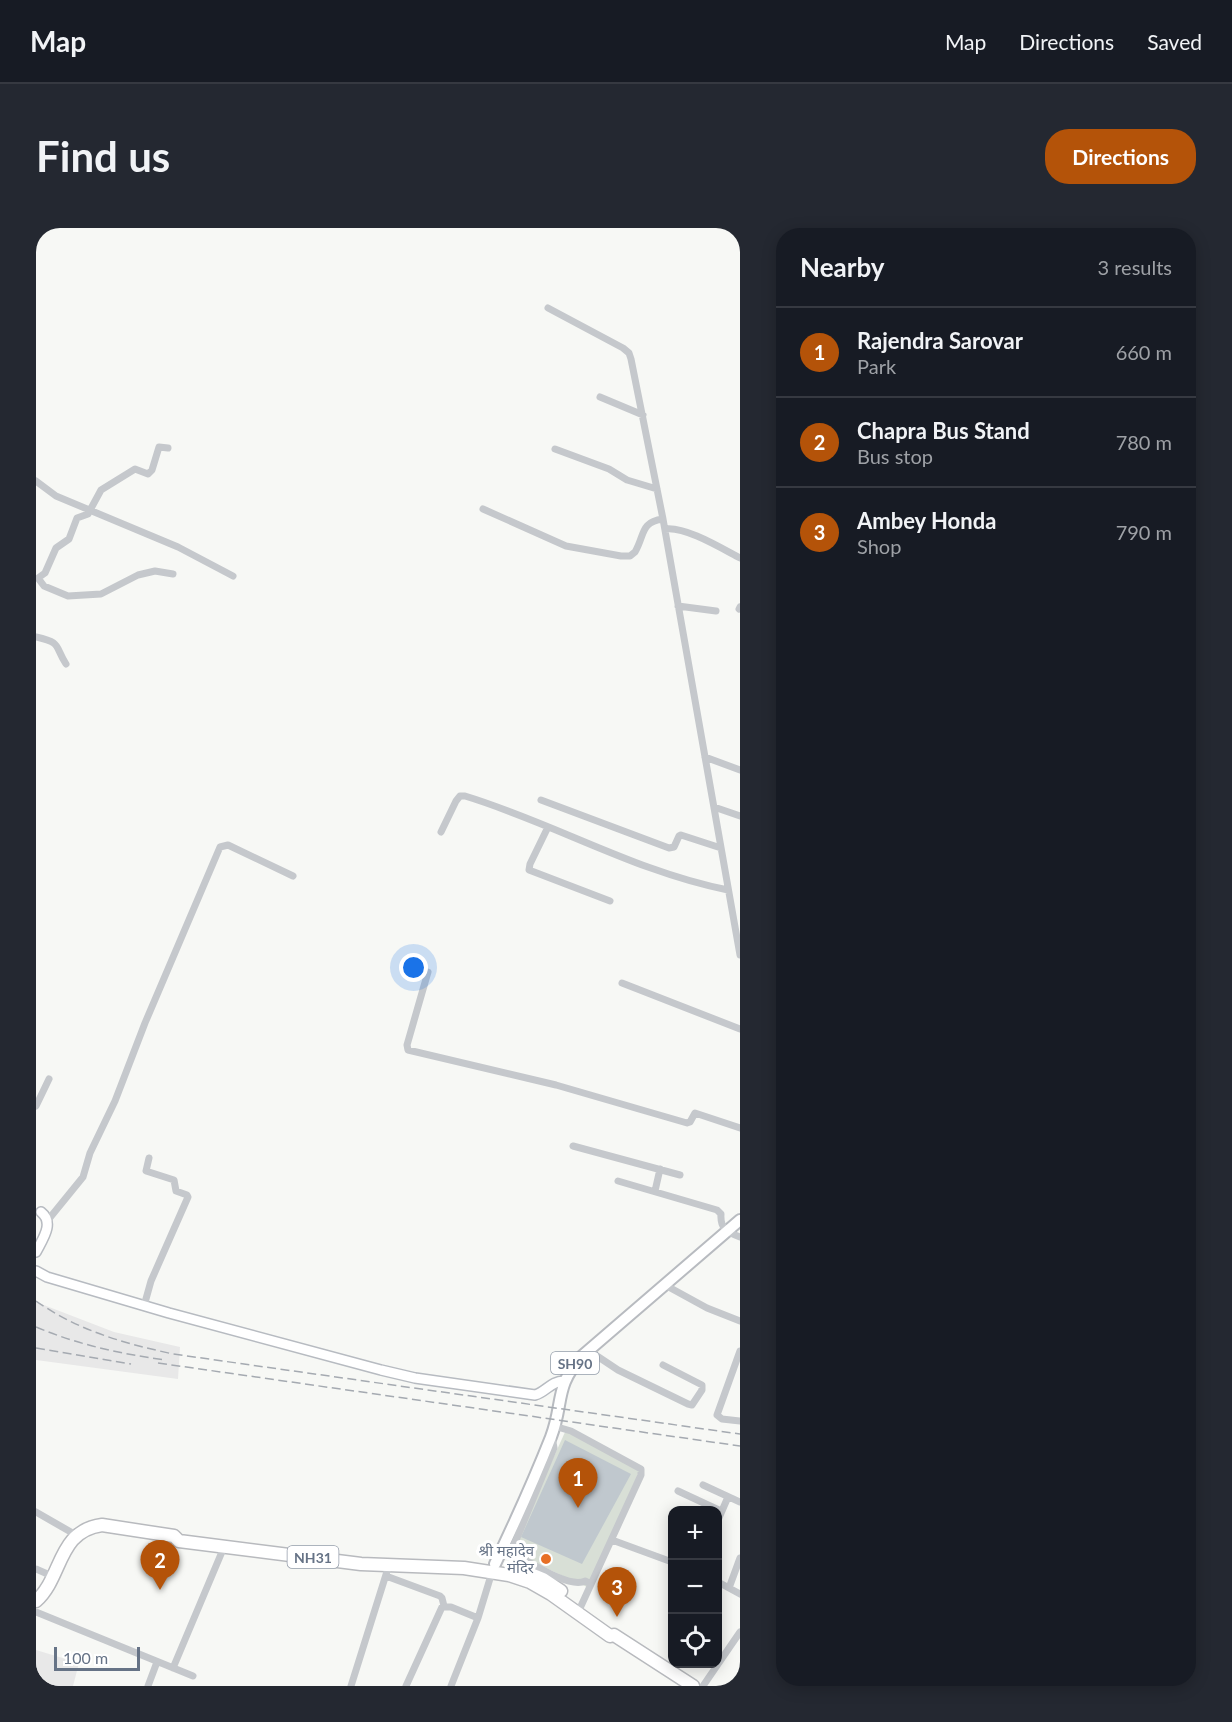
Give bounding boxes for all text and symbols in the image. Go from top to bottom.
text: Map [30,24,86,58]
text: Map [945,29,986,54]
text: Directions [1019,29,1114,54]
text: Saved [1147,29,1202,54]
button: Directions [1045,129,1196,184]
text: Find us [36,131,170,181]
text: Nearby [800,251,885,283]
text: 3 results [1097,255,1172,279]
text: Rajendra Sarovar [857,327,1023,354]
text: 1 [814,340,825,364]
text: 660 m [1116,340,1172,364]
text: Park [857,354,896,378]
text: Chapra Bus Stand [857,417,1030,444]
text: 2 [814,430,825,454]
text: 780 m [1116,430,1172,454]
text: Bus stop [857,444,933,468]
text: Ambey Honda [857,507,996,534]
text: 3 [814,520,825,544]
text: 790 m [1116,520,1172,544]
text: Shop [857,534,901,558]
your location [399,953,428,982]
road number: SH90 [551,1352,599,1374]
pin: 1 [558,1458,598,1508]
map controls [668,1506,722,1668]
button: + [668,1506,722,1560]
pin: 2 [140,1540,180,1590]
place label: श्री महादेव मंदिर [479,1541,535,1576]
road number: NH31 [288,1546,338,1568]
marker: श्री महादेव मंदिर [539,1552,553,1566]
button: − [668,1560,722,1614]
pin: 3 [598,1568,636,1617]
button: locate [668,1614,722,1668]
scale bar [54,1644,140,1672]
text: 100 m [63,1648,108,1667]

